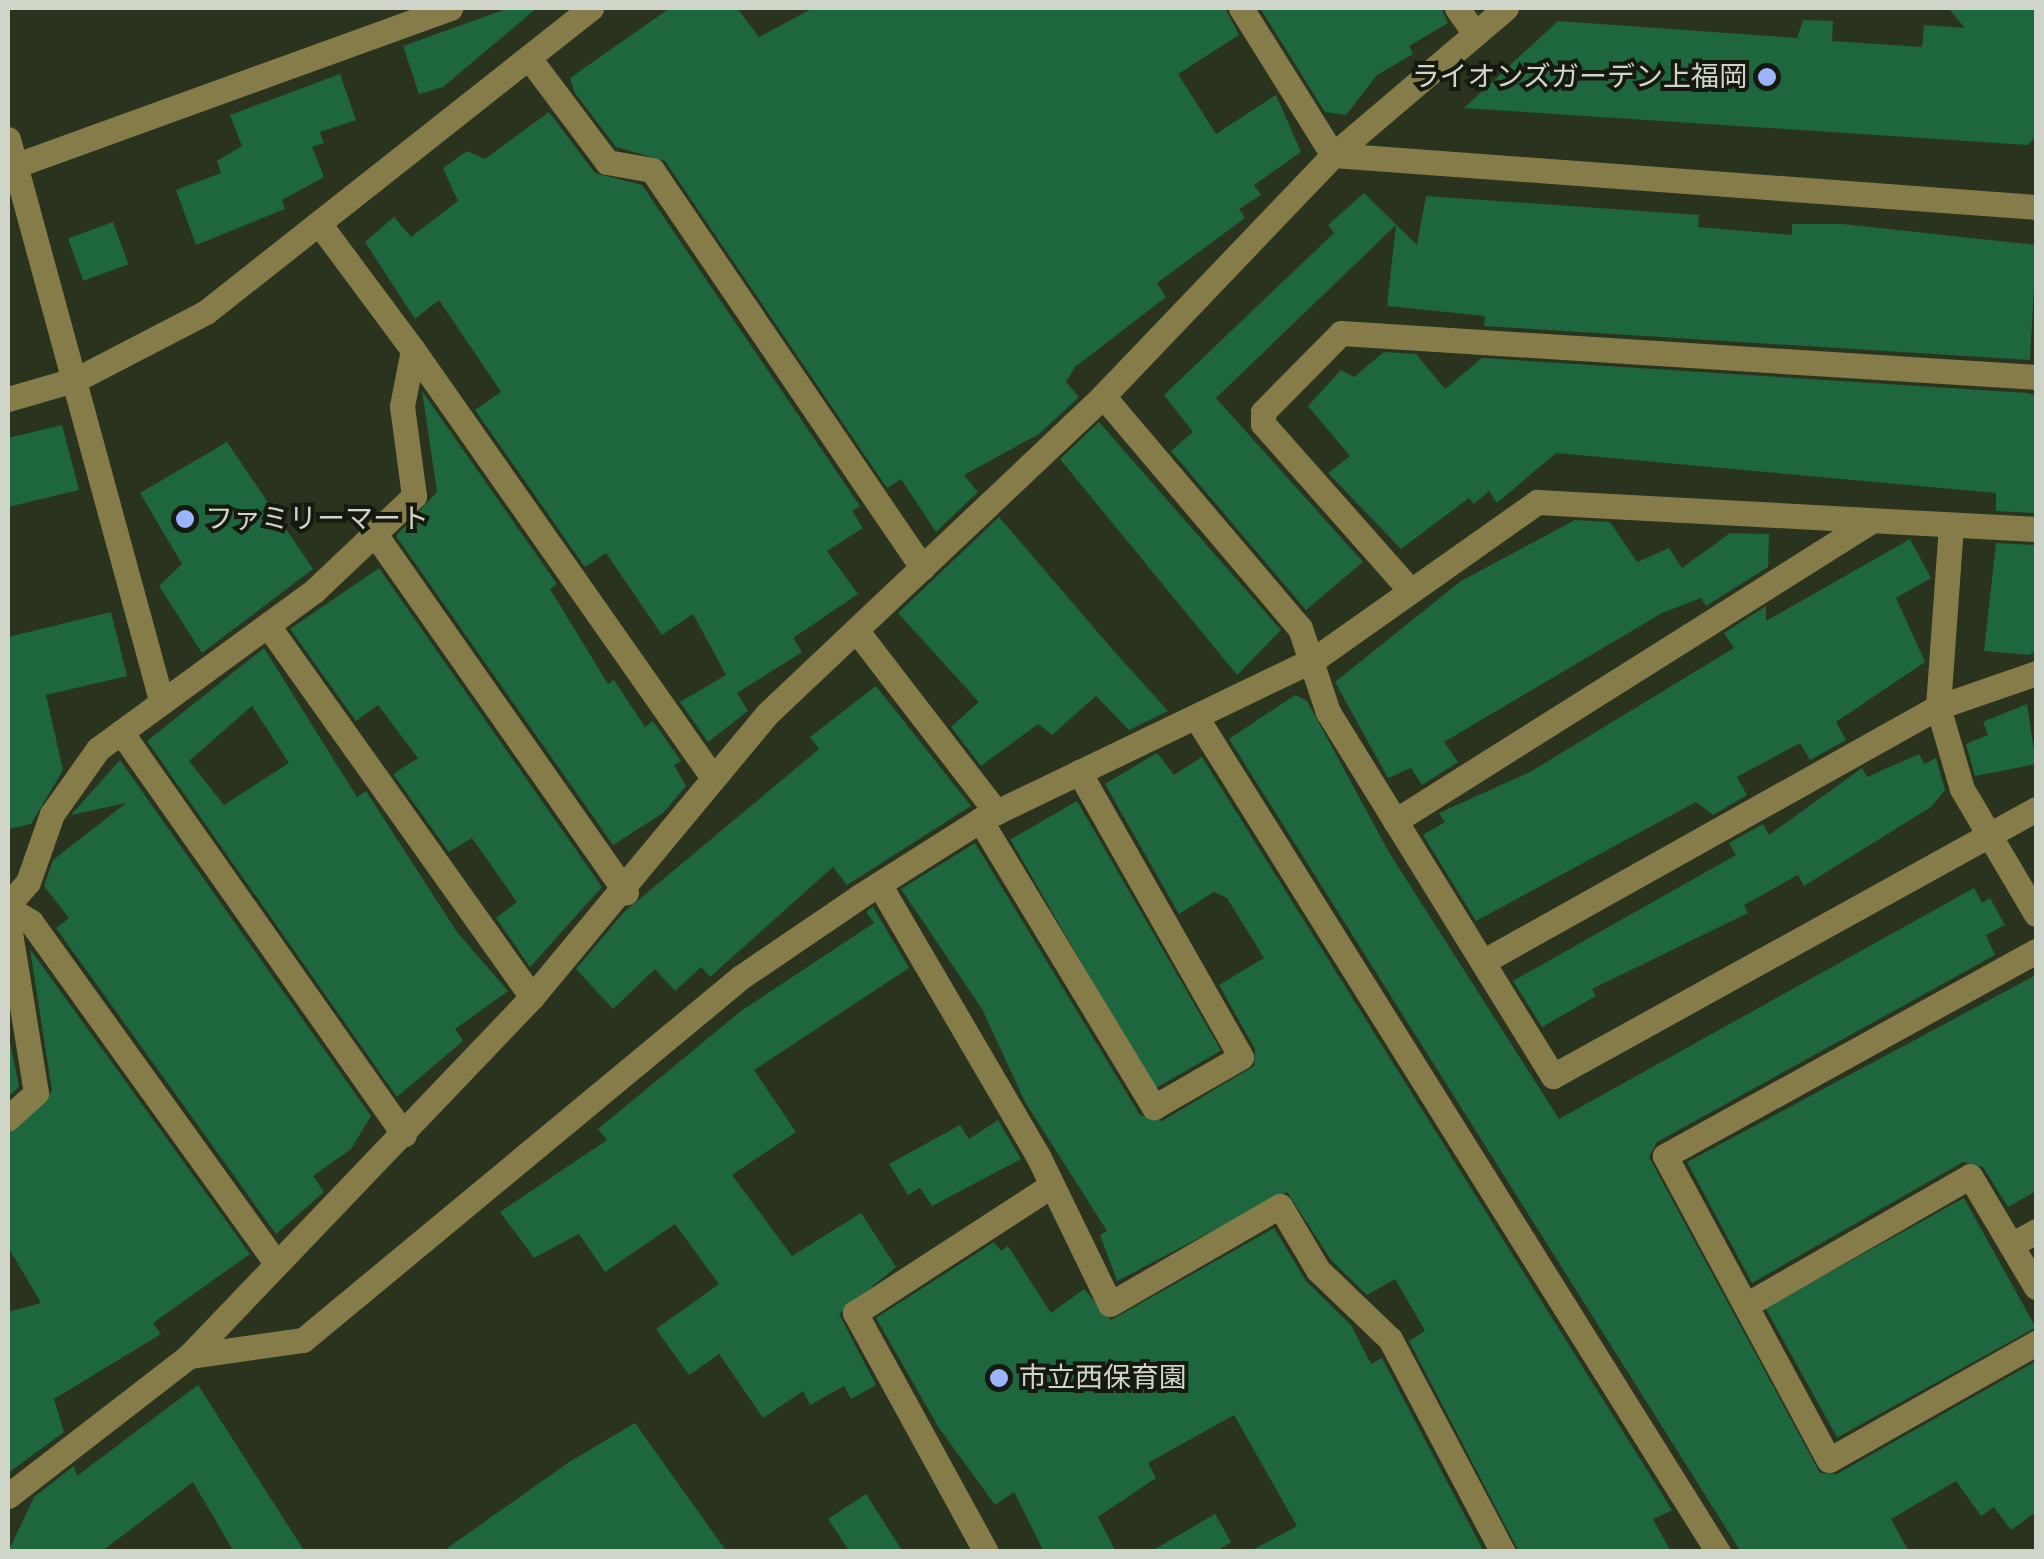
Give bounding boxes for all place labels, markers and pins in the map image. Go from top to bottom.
place label: ライオンズガーデン上福岡 [1411,60,1747,94]
marker: ライオンズガーデン上福岡 [1756,66,1778,88]
place label: ファミリーマート [205,502,429,536]
marker: ファミリーマート [174,508,196,530]
place label: 市立西保育園 [1019,1361,1187,1395]
marker: 市立西保育園 [988,1367,1010,1389]

